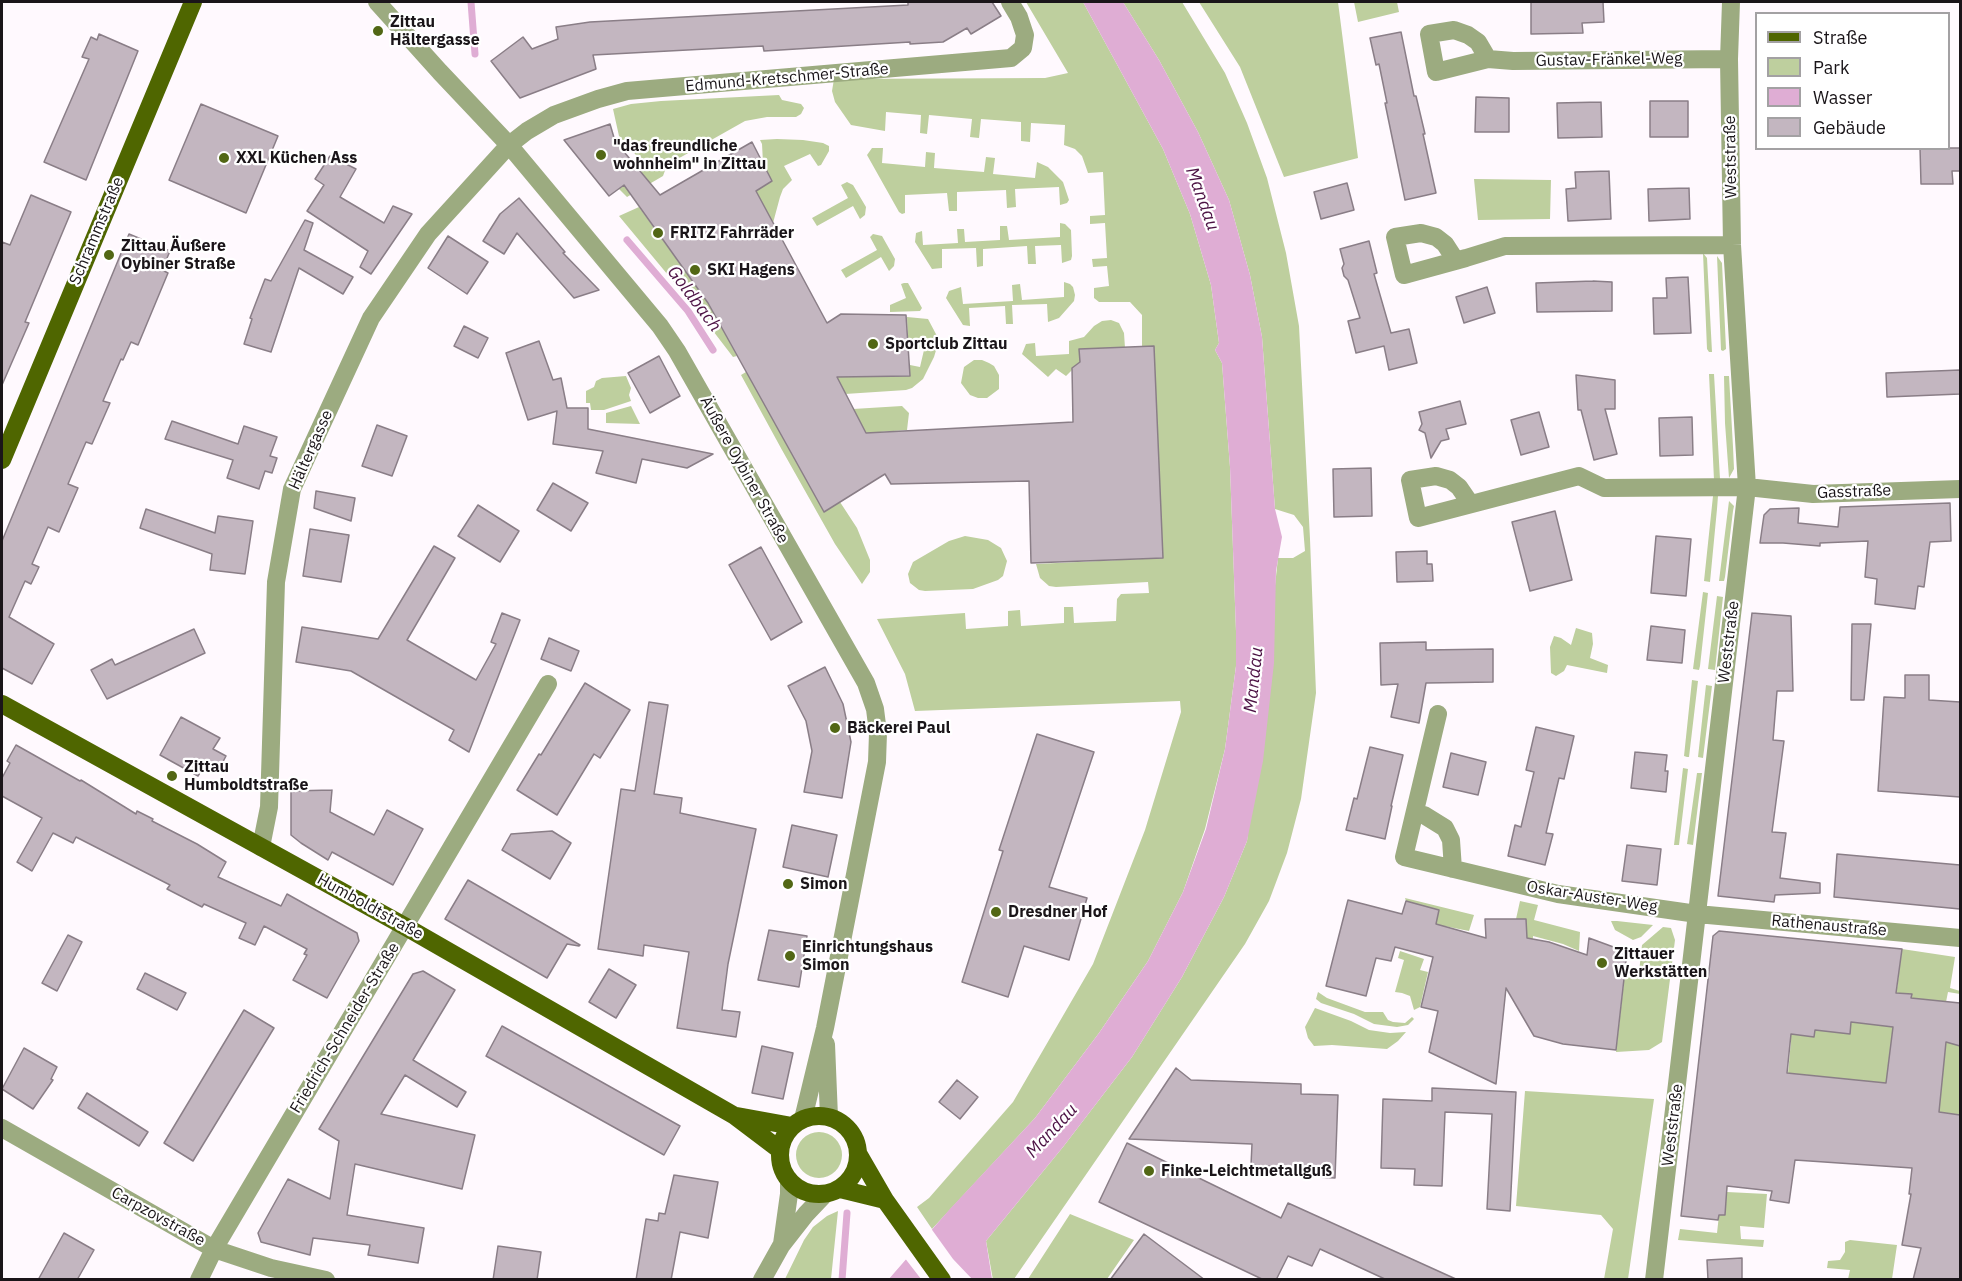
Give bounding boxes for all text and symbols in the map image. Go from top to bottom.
place label: Zittau Hältergasse [390,12,480,50]
legend [1755,12,1950,150]
marker: Zittau Hältergasse [371,24,385,38]
text: Straße [1813,26,1867,49]
street label: Gustav-Fränkel-Weg [1535,49,1683,71]
text: Park [1813,56,1849,79]
street label: Edmund-Kretschmer-Straße [685,60,889,96]
text: Wasser [1813,86,1872,109]
street label: Weststraße [1721,115,1741,199]
text: Gebäude [1813,116,1886,139]
place label: "das freundliche wohnheim" in Zittau [613,136,766,174]
place label: XXL Küchen Ass [236,148,357,168]
marker: "das freundliche wohnheim" in Zittau [594,148,608,162]
marker: XXL Küchen Ass [217,151,231,165]
water label: Mandau [1181,164,1223,234]
street label: Schrammstraße [66,174,128,288]
place label: FRITZ Fahrräder [670,223,794,243]
marker: FRITZ Fahrräder [651,226,665,240]
place label: Zittau Äußere Oybiner Straße [121,236,236,274]
marker: Zittau Äußere Oybiner Straße [102,248,116,262]
place label: SKI Hagens [707,260,795,280]
water label: Goldbach [662,262,726,336]
marker: SKI Hagens [688,263,702,277]
place label: Sportclub Zittau [885,334,1008,354]
marker: Sportclub Zittau [866,337,880,351]
street label: Äußere Oybiner Straße [696,393,792,547]
street label: Hältergasse [285,407,337,493]
street label: Gasstraße [1817,481,1891,503]
street label: Weststraße [1714,600,1744,684]
water label: Mandau [1240,646,1268,714]
place label: Bäckerei Paul [847,718,950,738]
marker: Bäckerei Paul [828,721,842,735]
place label: Zittau Humboldtstraße [184,757,308,795]
marker: Zittau Humboldtstraße [165,769,179,783]
street label: Humboldtstraße [314,870,426,944]
place label: Simon [800,874,847,894]
marker: Simon [781,877,795,891]
street label: Oskar-Auster-Weg [1525,877,1659,917]
place label: Dresdner Hof [1008,902,1107,922]
marker: Dresdner Hof [989,905,1003,919]
street label: Rathenaustraße [1771,911,1887,941]
place label: Einrichtungshaus Simon [802,937,933,975]
street label: Friedrich-Schneider-Straße [286,939,404,1117]
place label: Zittauer Werkstätten [1614,944,1707,982]
marker: Einrichtungshaus Simon [783,949,797,963]
marker: Zittauer Werkstätten [1595,956,1609,970]
street label: Weststraße [1658,1083,1688,1167]
water label: Mandau [1022,1100,1082,1162]
place label: Finke-Leichtmetallguß [1161,1161,1332,1181]
marker: Finke-Leichtmetallguß [1142,1164,1156,1178]
street label: Carpzovstraße [108,1183,208,1251]

